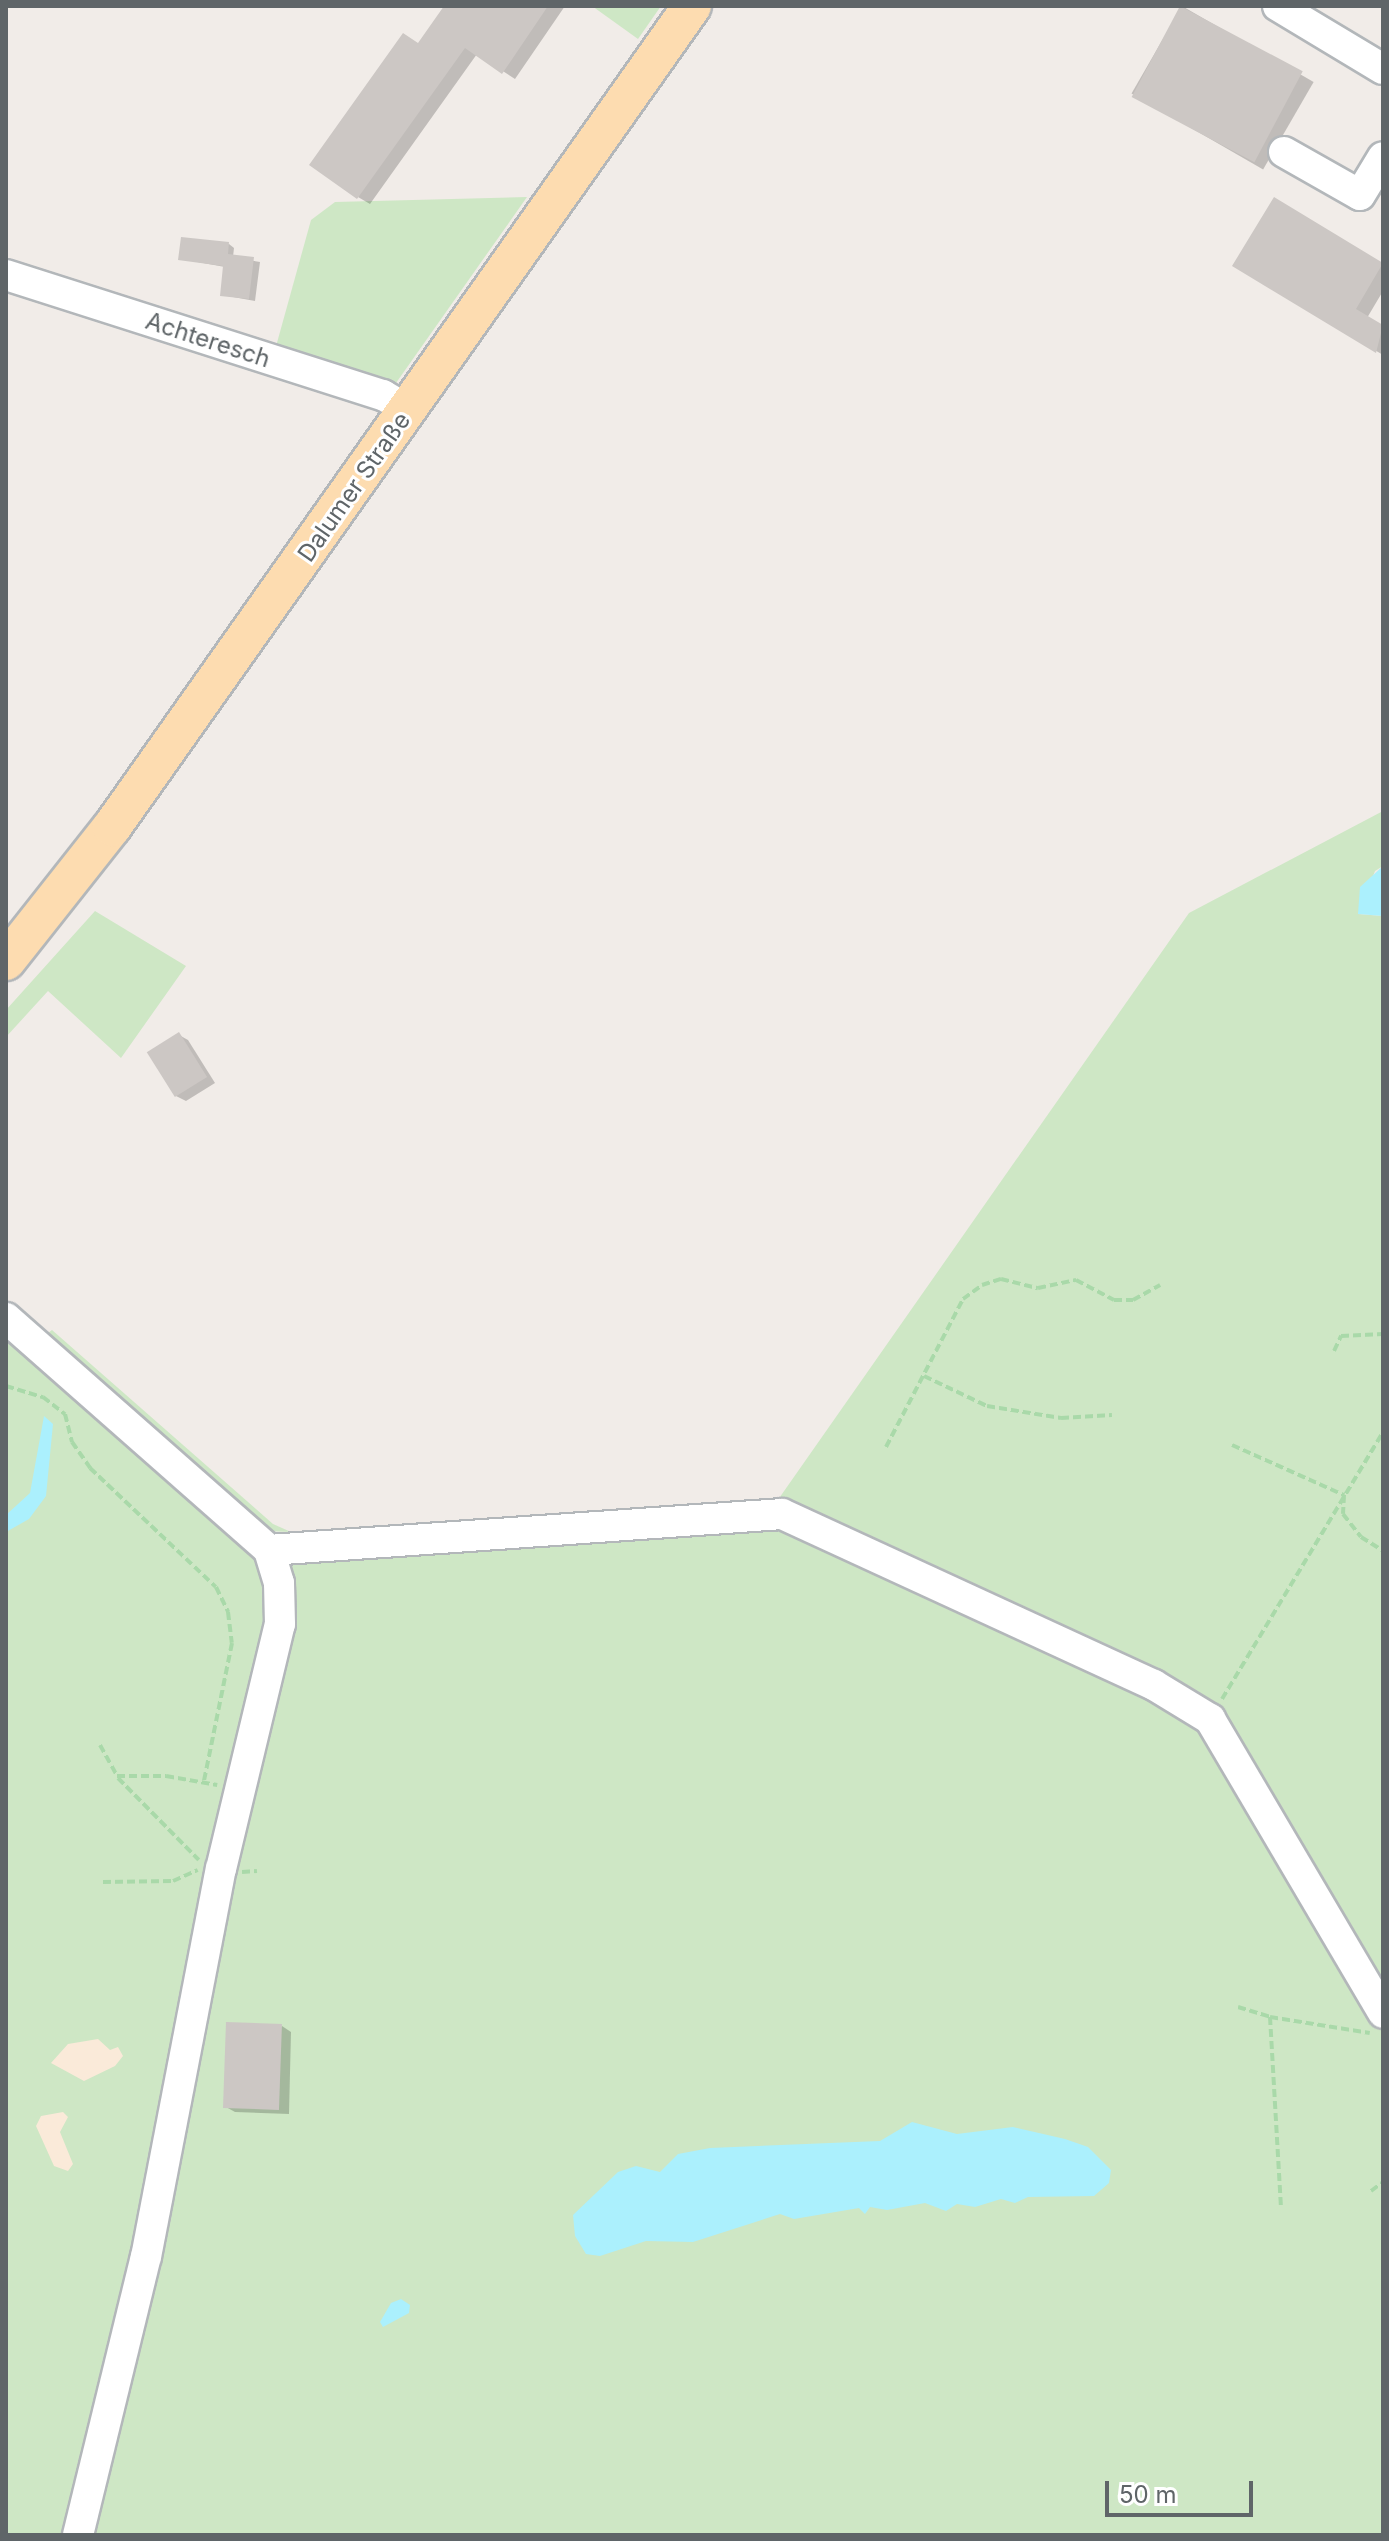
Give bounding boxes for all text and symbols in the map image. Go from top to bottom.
street label: Achteresch [142,306,274,374]
street label: Dalumer Straße [292,407,416,567]
scale bar [1109,2465,1257,2515]
text: 50 m [1119,2480,1177,2509]

